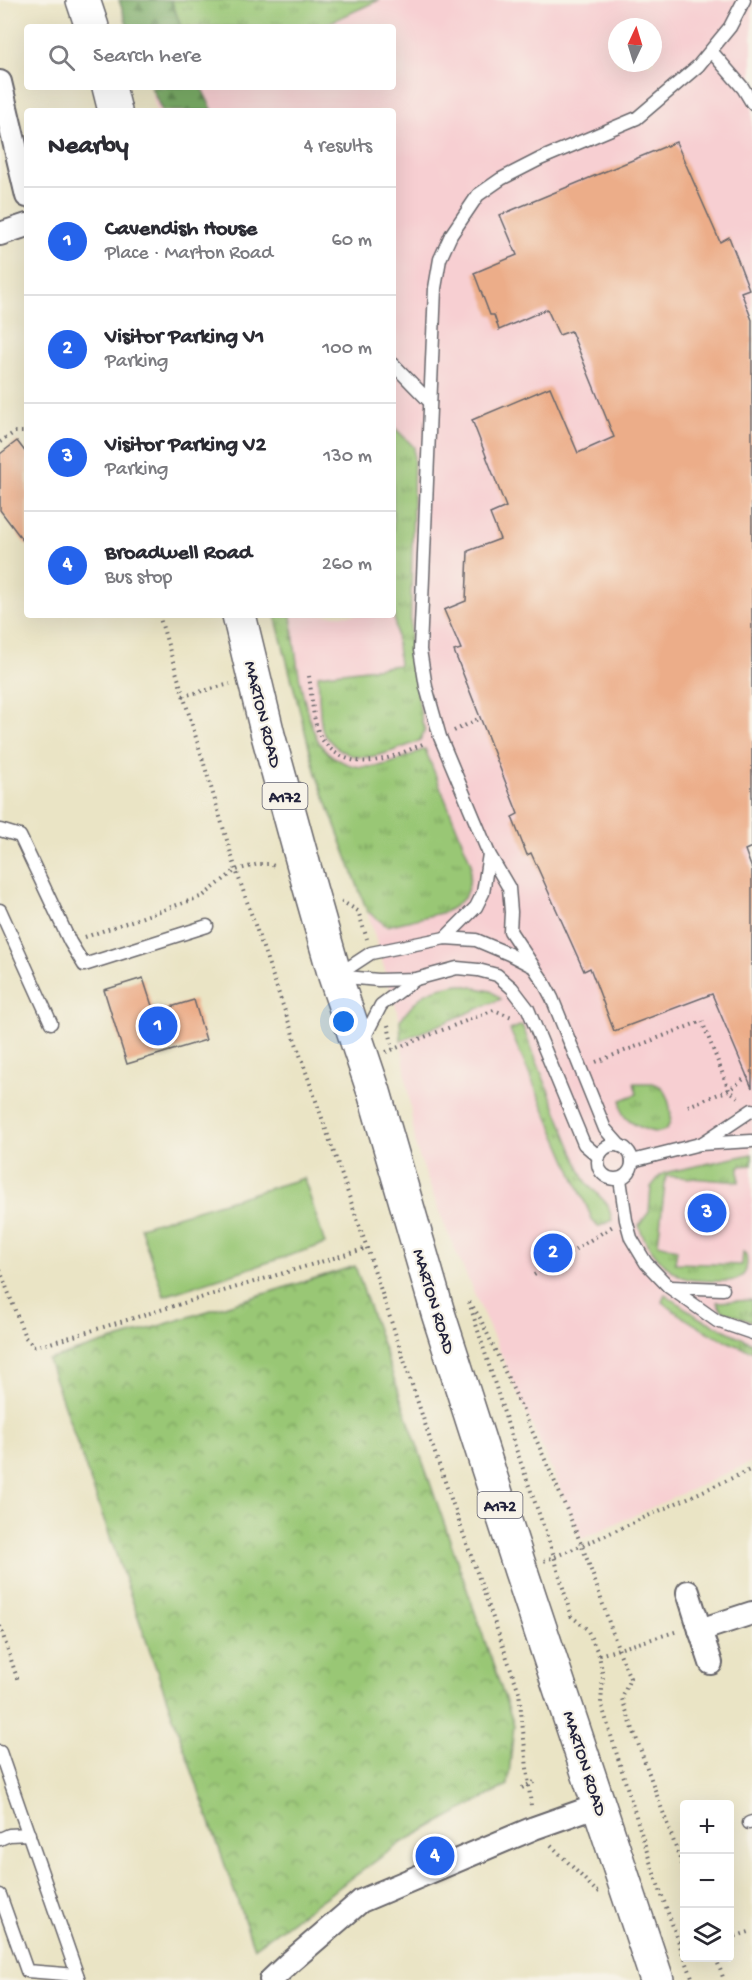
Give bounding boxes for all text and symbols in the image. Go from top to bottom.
north arrow [608,18,662,72]
search box [24,24,396,90]
icon: search [45,41,78,74]
text: Search here [93,44,201,70]
text: Nearby [48,132,129,163]
text: 4 results [304,136,372,159]
text: Cavendish House [105,217,257,243]
text: 1 [63,230,72,253]
text: 60 m [332,230,372,253]
text: Place · Marton Road [105,243,273,266]
text: Visitor Parking V1 [105,325,264,351]
text: 2 [63,338,72,361]
text: 100 m [322,338,372,361]
text: Parking [105,351,168,374]
text: Visitor Parking V2 [105,433,266,459]
text: 3 [62,446,73,469]
text: 130 m [323,446,372,469]
text: Parking [105,459,168,482]
text: Broadwell Road [105,541,252,567]
text: 4 [63,554,72,577]
text: 260 m [322,554,372,577]
text: Bus stop [105,567,172,590]
street label: MARTON ROAD [238,659,285,770]
road number: A172 [262,783,308,809]
pin: 1 [138,1004,178,1048]
your location [329,1007,358,1036]
pin: 3 [688,1190,726,1236]
pin: 2 [534,1230,572,1276]
street label: MARTON ROAD [407,1247,459,1357]
road number: A172 [478,1492,522,1518]
street label: MARTON ROAD [557,1709,611,1819]
map controls [680,1800,734,1962]
button: + [680,1800,734,1854]
pin: 4 [416,1834,454,1878]
button: − [680,1854,734,1908]
button: layers [680,1908,734,1962]

